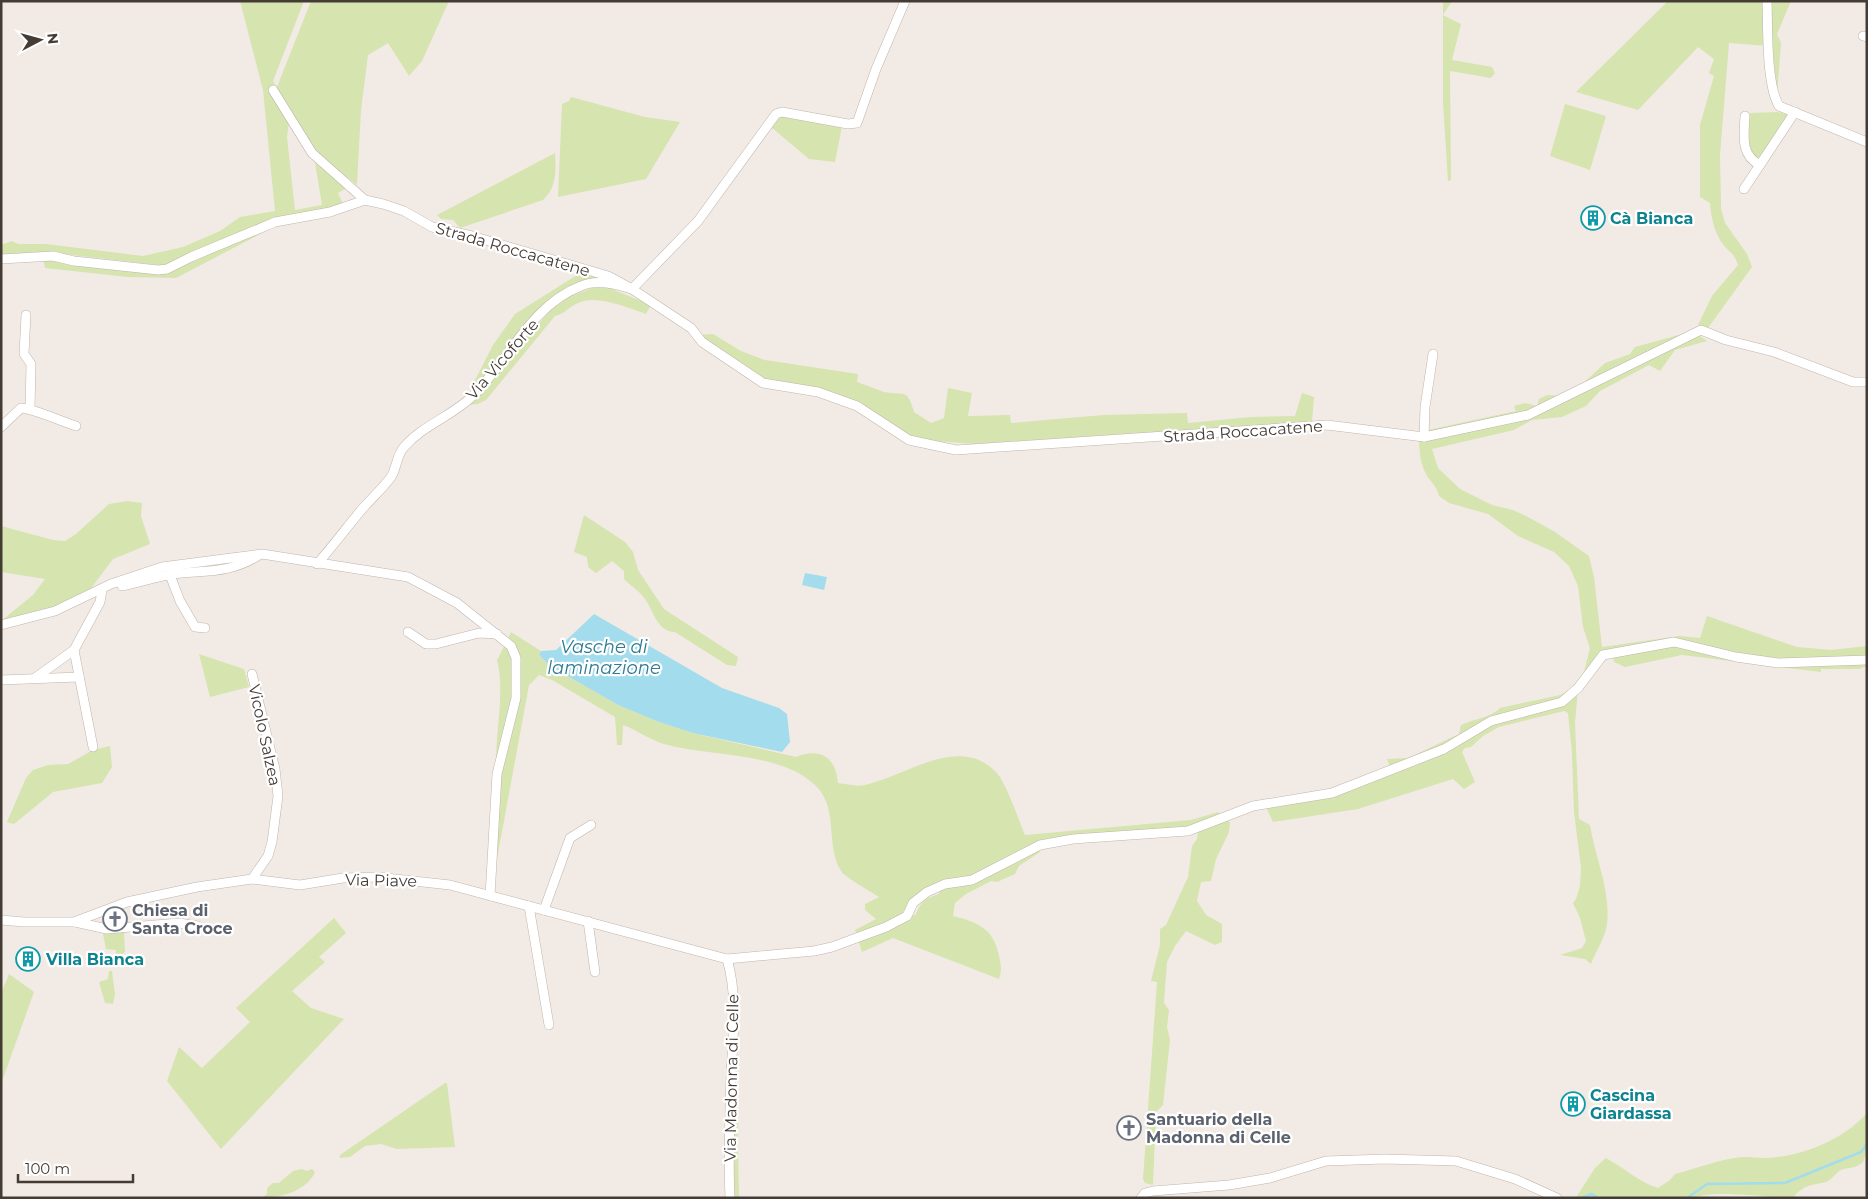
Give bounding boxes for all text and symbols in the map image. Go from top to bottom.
north arrow [15,15,65,65]
text: N [43,32,62,45]
building icon: Cà Bianca [1580,205,1606,231]
place label: Cà Bianca [1610,209,1693,228]
street label: Strada Roccacatene [433,218,592,281]
street label: Via Vicoforte [462,315,543,404]
street label: Strada Roccacatene [1163,416,1323,447]
water label: Vasche di laminazione [547,636,661,679]
street label: Vicolo Salzea [244,683,285,788]
street label: Via Piave [345,870,417,891]
place label: Chiesa di Santa Croce [132,901,232,938]
church icon: Chiesa di Santa Croce [102,906,128,932]
building icon: Villa Bianca [15,946,41,972]
place label: Villa Bianca [45,950,144,969]
street label: Via Madonna di Celle [721,994,742,1162]
place label: Cascina Giardassa [1590,1086,1672,1123]
building icon: Cascina Giardassa [1560,1091,1586,1117]
place label: Santuario della Madonna di Celle [1146,1110,1291,1147]
church icon: Santuario della Madonna di Celle [1116,1115,1142,1141]
scale bar [18,1152,132,1184]
text: 100 m [25,1159,70,1178]

